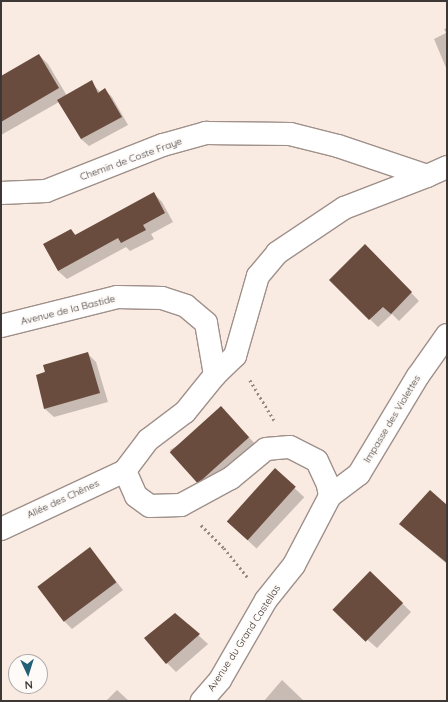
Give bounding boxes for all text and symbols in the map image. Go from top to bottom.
street label: Chemin de Coste Fraye [78,135,184,183]
street label: Avenue de la Bastide [20,292,116,328]
street label: Impasse des Violettes [361,373,423,465]
street label: Allée des Chênes [25,477,101,521]
street label: Avenue du Grand Castellas [205,583,283,693]
north arrow [8,654,48,694]
text: N [24,678,33,692]

